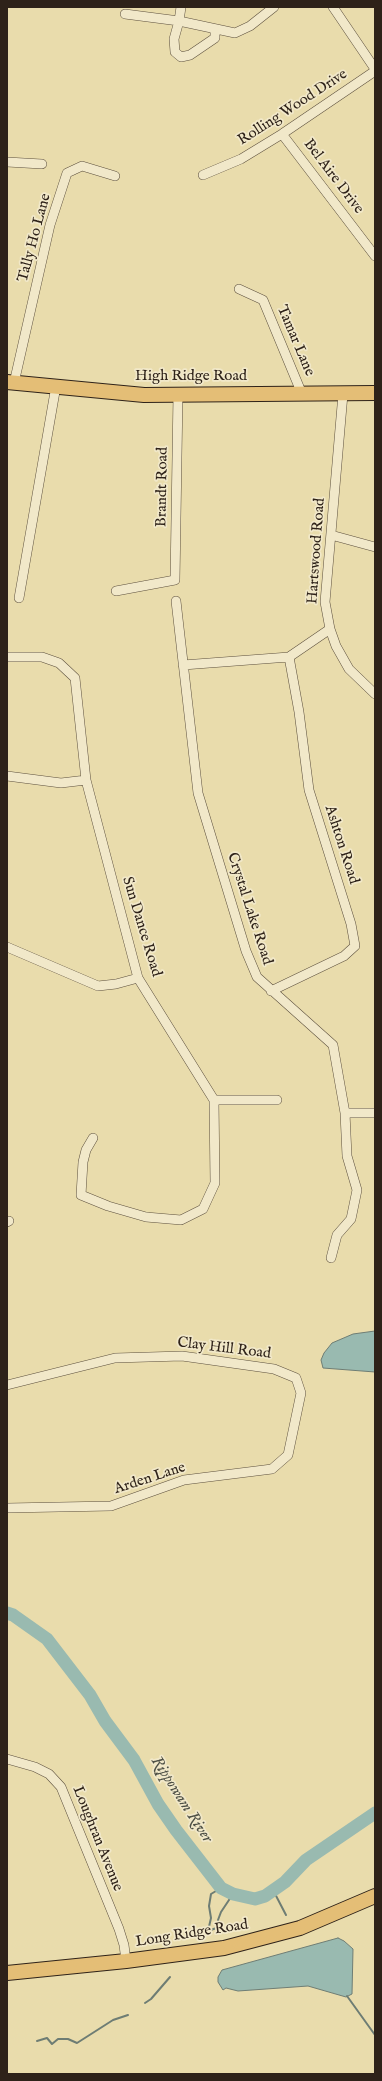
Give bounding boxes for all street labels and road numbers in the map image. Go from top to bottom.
street label: Rolling Wood Drive [235,66,351,150]
street label: Bel Aire Drive [299,136,367,218]
street label: Tally Ho Lane [15,192,55,284]
street label: Tamar Lane [272,303,318,379]
street label: High Ridge Road [135,368,247,386]
street label: Brandt Road [153,447,173,527]
street label: Hartswood Road [304,497,330,605]
street label: Ashton Road [320,803,362,887]
street label: Crystal Lake Road [222,851,276,967]
street label: Sun Dance Road [117,875,165,979]
street label: Clay Hill Road [176,1334,272,1364]
street label: Arden Lane [112,1459,188,1499]
street label: Loughran Avenue [68,1784,126,1894]
street label: Long Ridge Road [134,1916,250,1952]

